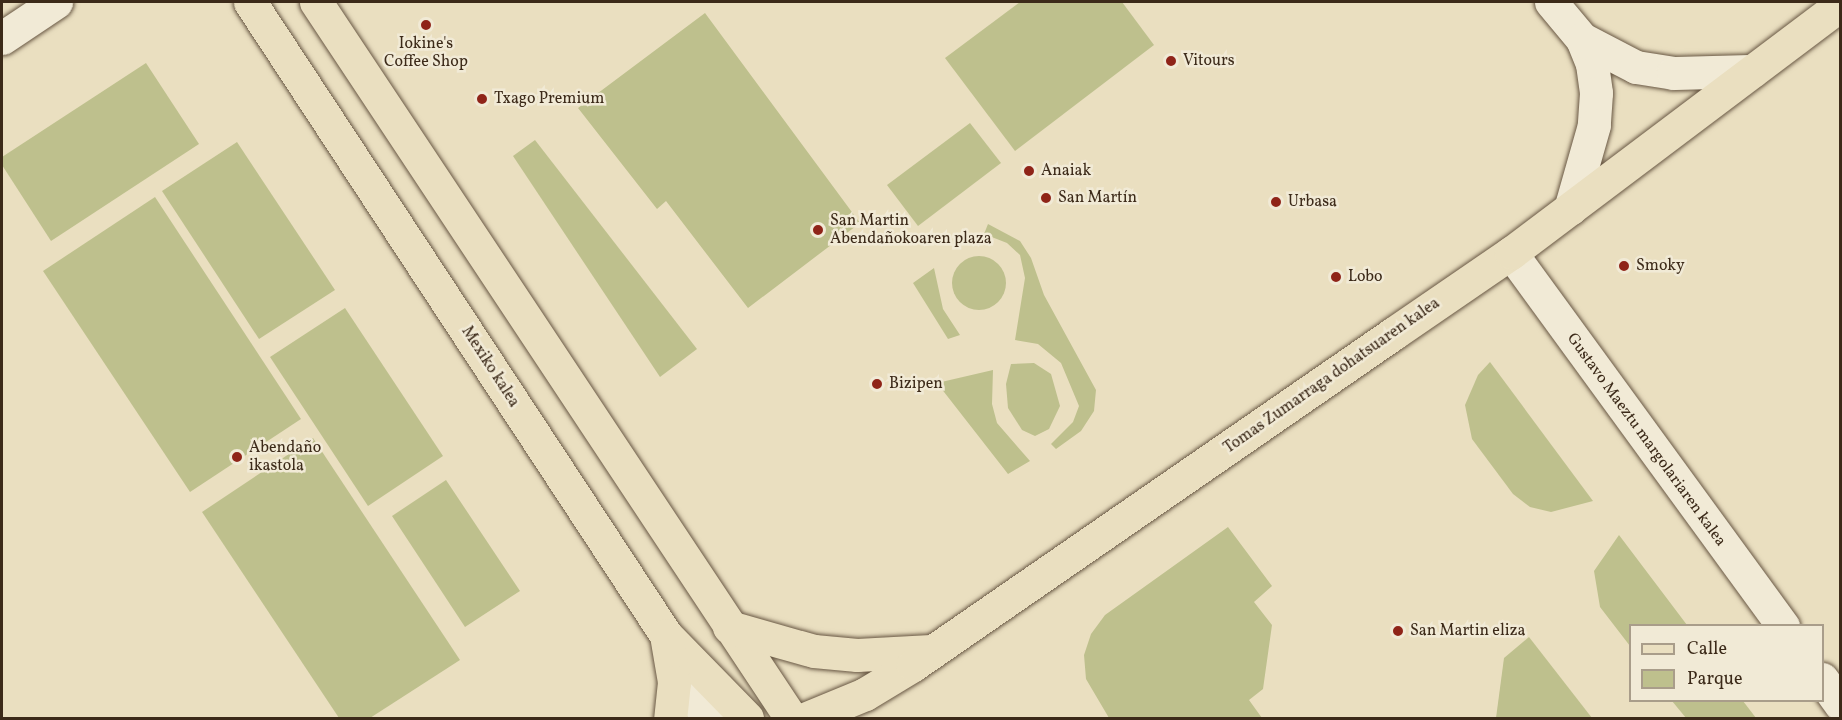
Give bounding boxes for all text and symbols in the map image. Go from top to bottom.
marker: Iokine's Coffee Shop [419,18,433,32]
place label: Iokine's Coffee Shop [384,34,468,72]
place label: Vitours [1183,51,1235,71]
marker: Vitours [1164,54,1178,68]
place label: Txago Premium [494,89,604,109]
marker: Txago Premium [475,92,489,106]
place label: Anaiak [1041,161,1091,181]
marker: Anaiak [1022,164,1036,178]
place label: San Martín [1058,188,1137,208]
marker: San Martín [1039,191,1053,205]
place label: Urbasa [1288,192,1337,212]
marker: Urbasa [1269,195,1283,209]
place label: San Martin Abendañokoaren plaza [830,211,992,249]
marker: San Martin Abendañokoaren plaza [811,223,825,237]
place label: Smoky [1636,256,1685,276]
marker: Smoky [1617,259,1631,273]
place label: Lobo [1348,267,1383,287]
marker: Lobo [1329,270,1343,284]
street label: Tomas Zumarraga dohatsuaren kalea [1220,294,1444,458]
street label: Mexiko kalea [457,323,523,411]
street label: Gustavo Maeztu margolariaren kalea [1562,330,1730,550]
place label: Bizipen [889,374,943,394]
marker: Bizipen [870,377,884,391]
place label: Abendaño ikastola [249,438,321,476]
marker: Abendaño ikastola [230,450,244,464]
place label: San Martin eliza [1410,621,1525,641]
marker: San Martin eliza [1391,624,1405,638]
legend [1629,624,1824,702]
text: Calle [1687,637,1727,662]
text: Parque [1687,667,1742,692]

